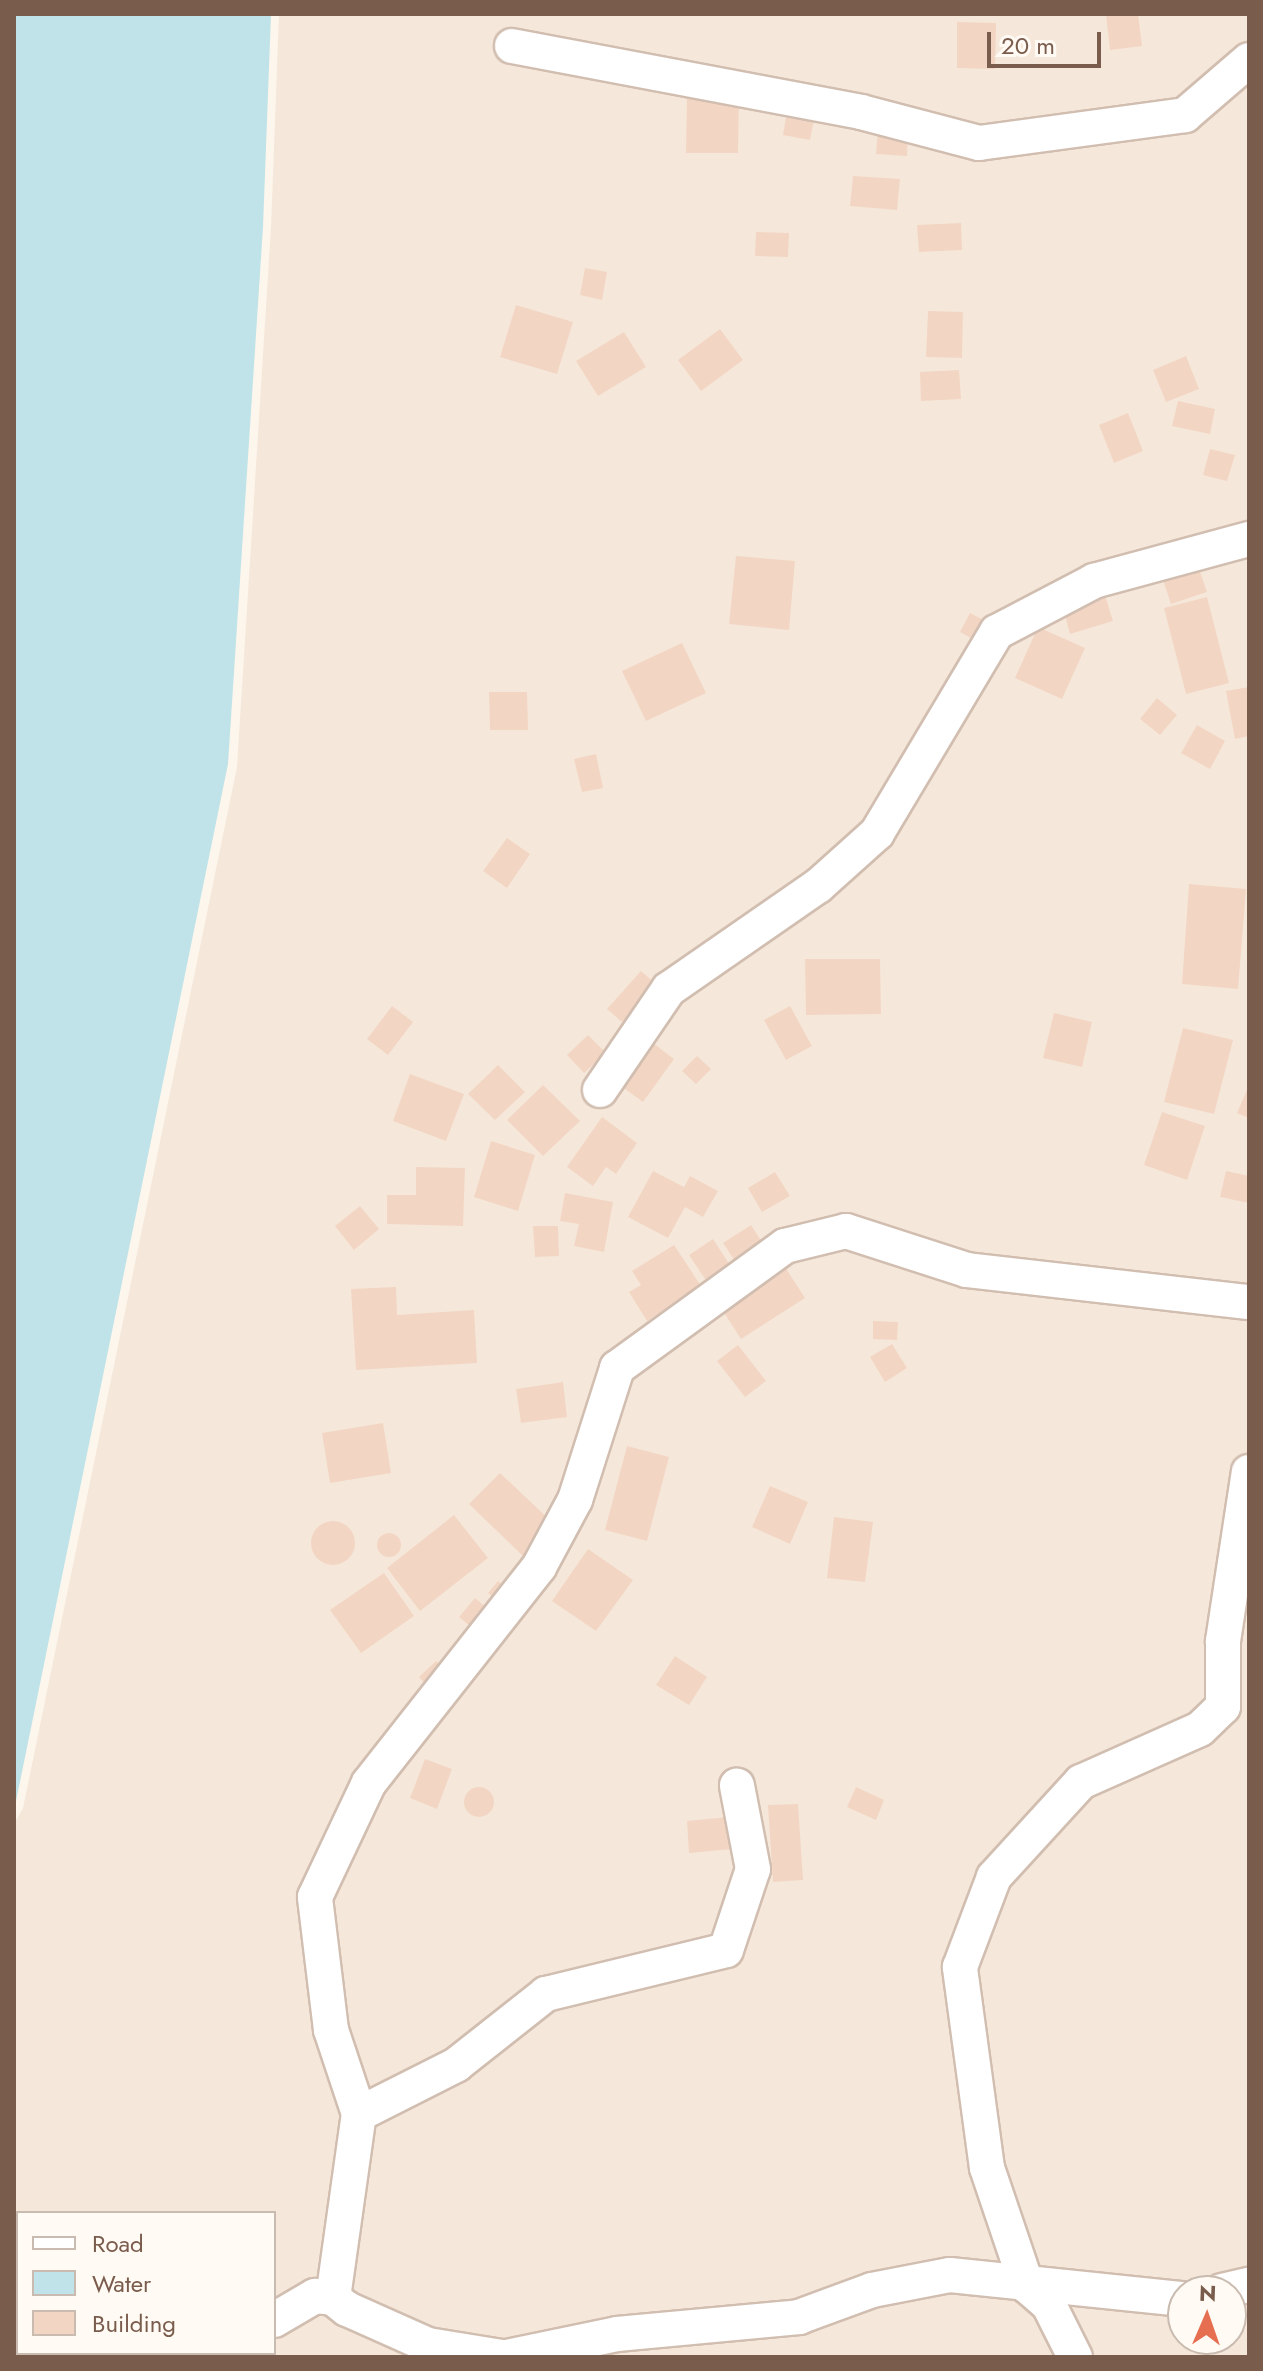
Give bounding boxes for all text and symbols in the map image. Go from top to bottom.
scale bar [991,16,1105,66]
text: 20 m [1001,28,1055,63]
legend [16,2211,276,2355]
text: Road [92,2226,144,2261]
text: Water [92,2266,151,2301]
north arrow [1167,2275,1247,2355]
text: N [1198,2277,1217,2309]
text: Building [92,2306,176,2341]

